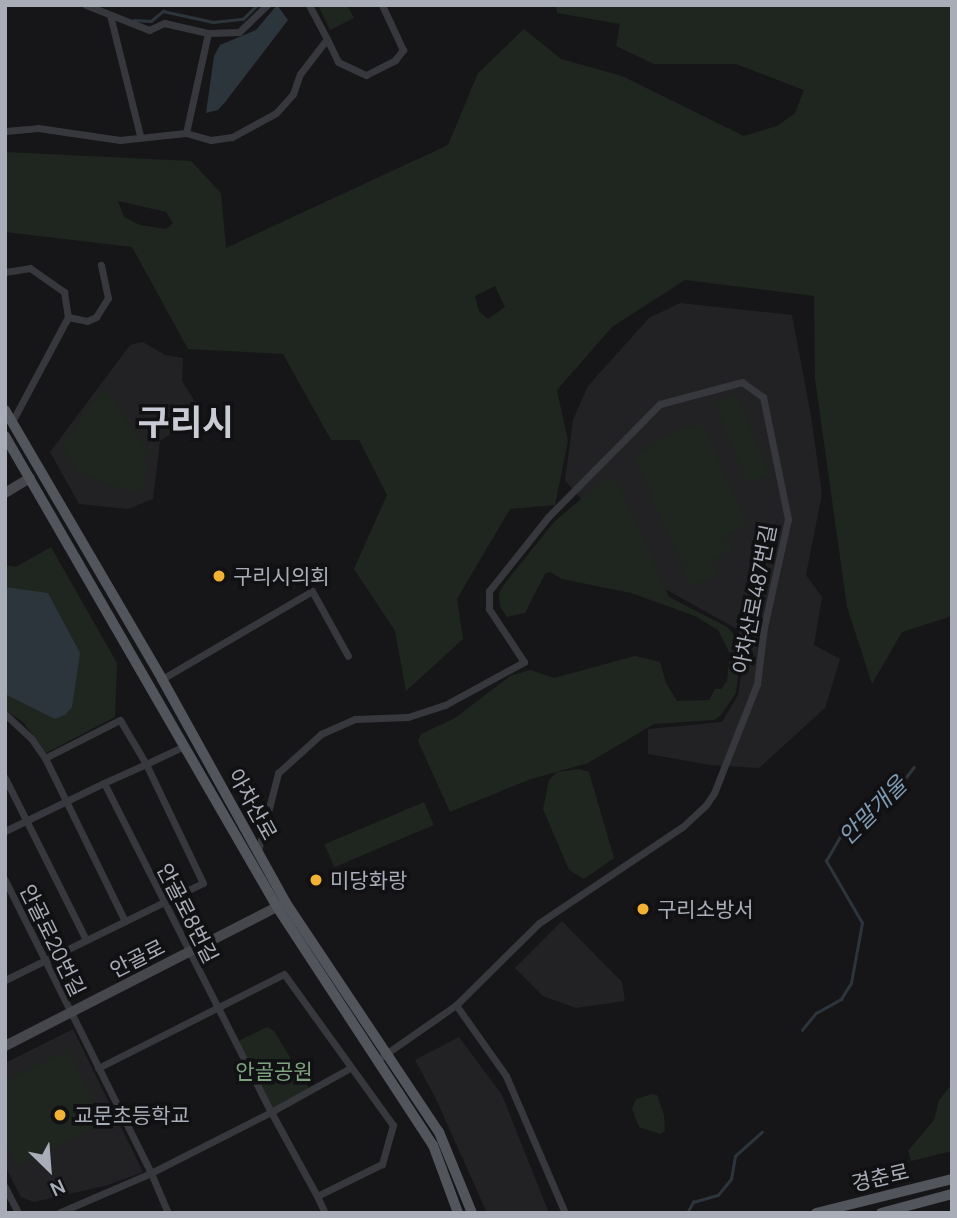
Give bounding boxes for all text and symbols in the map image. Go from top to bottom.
district label: 구리시 [138,401,234,443]
street label: 아차산로487번길 [727,522,781,676]
place label: 구리시의회 [233,563,330,589]
marker: 구리시의회 [211,568,227,584]
street label: 아차산로 [223,764,283,844]
water label: 안말개울 [832,770,912,850]
street label: 안골로8번길 [152,859,224,967]
place label: 미당화랑 [330,867,407,893]
marker: 미당화랑 [308,872,324,888]
street label: 안골로20번길 [15,880,91,1000]
place label: 구리소방서 [657,896,754,922]
marker: 구리소방서 [635,901,651,917]
street label: 안골로 [105,934,169,982]
park label: 안골공원 [235,1058,313,1084]
place label: 교문초등학교 [74,1102,190,1128]
marker: 교문초등학교 [52,1107,68,1123]
north arrow [14,1134,84,1204]
street label: 경춘로 [849,1158,911,1196]
text: N [46,1173,70,1203]

